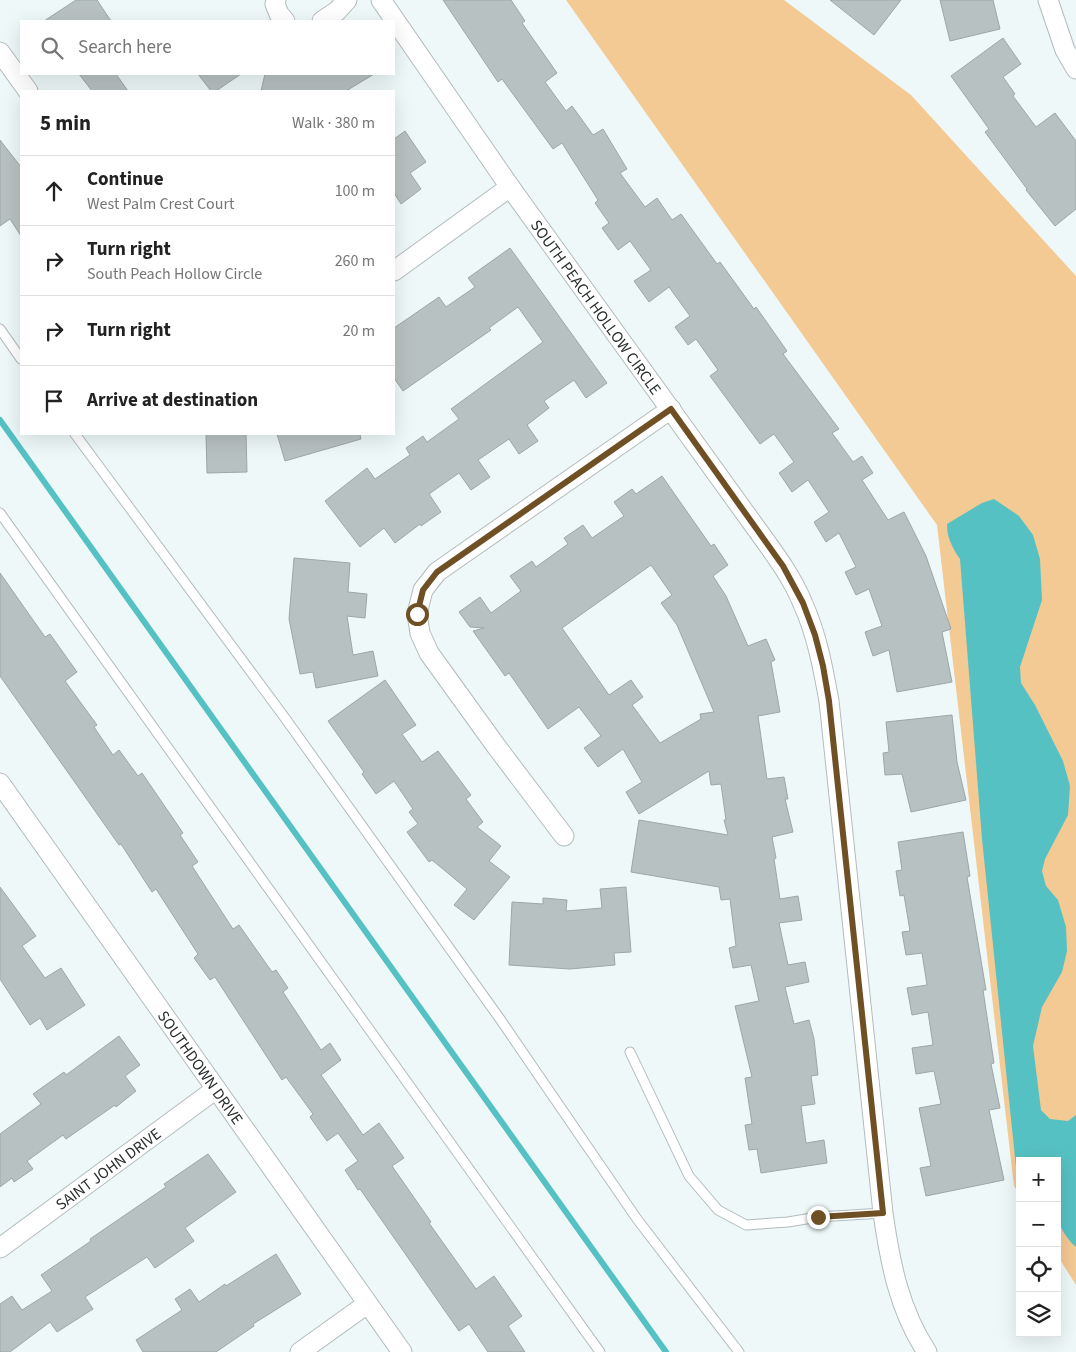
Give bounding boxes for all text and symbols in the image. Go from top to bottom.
search box [20,20,395,75]
icon: search [38,34,66,62]
text: Search here [78,34,172,61]
text: 5 min [40,108,91,138]
text: Walk · 380 m [292,112,375,134]
text: Continue [87,166,164,193]
icon: ahead [40,177,68,205]
text: 100 m [335,180,375,202]
text: West Palm Crest Court [87,193,234,215]
street label: SOUTH PEACH HOLLOW CIRCLE [525,216,666,399]
text: Turn right [87,236,171,263]
icon: right [40,247,68,275]
text: 260 m [335,250,375,272]
text: South Peach Hollow Circle [87,263,262,285]
icon: right [40,317,68,345]
text: Turn right [87,317,171,344]
text: 20 m [343,320,375,342]
icon: arrive [40,387,68,415]
text: Arrive at destination [87,387,258,414]
route start [406,603,429,626]
street label: SOUTHDOWN DRIVE [152,1006,248,1129]
street label: SAINT JOHN DRIVE [51,1123,166,1216]
map controls [1016,1157,1061,1337]
button: + [1016,1157,1061,1202]
button: − [1016,1202,1061,1247]
route end [807,1206,830,1229]
button: locate [1016,1247,1061,1292]
button: layers [1016,1292,1061,1337]

